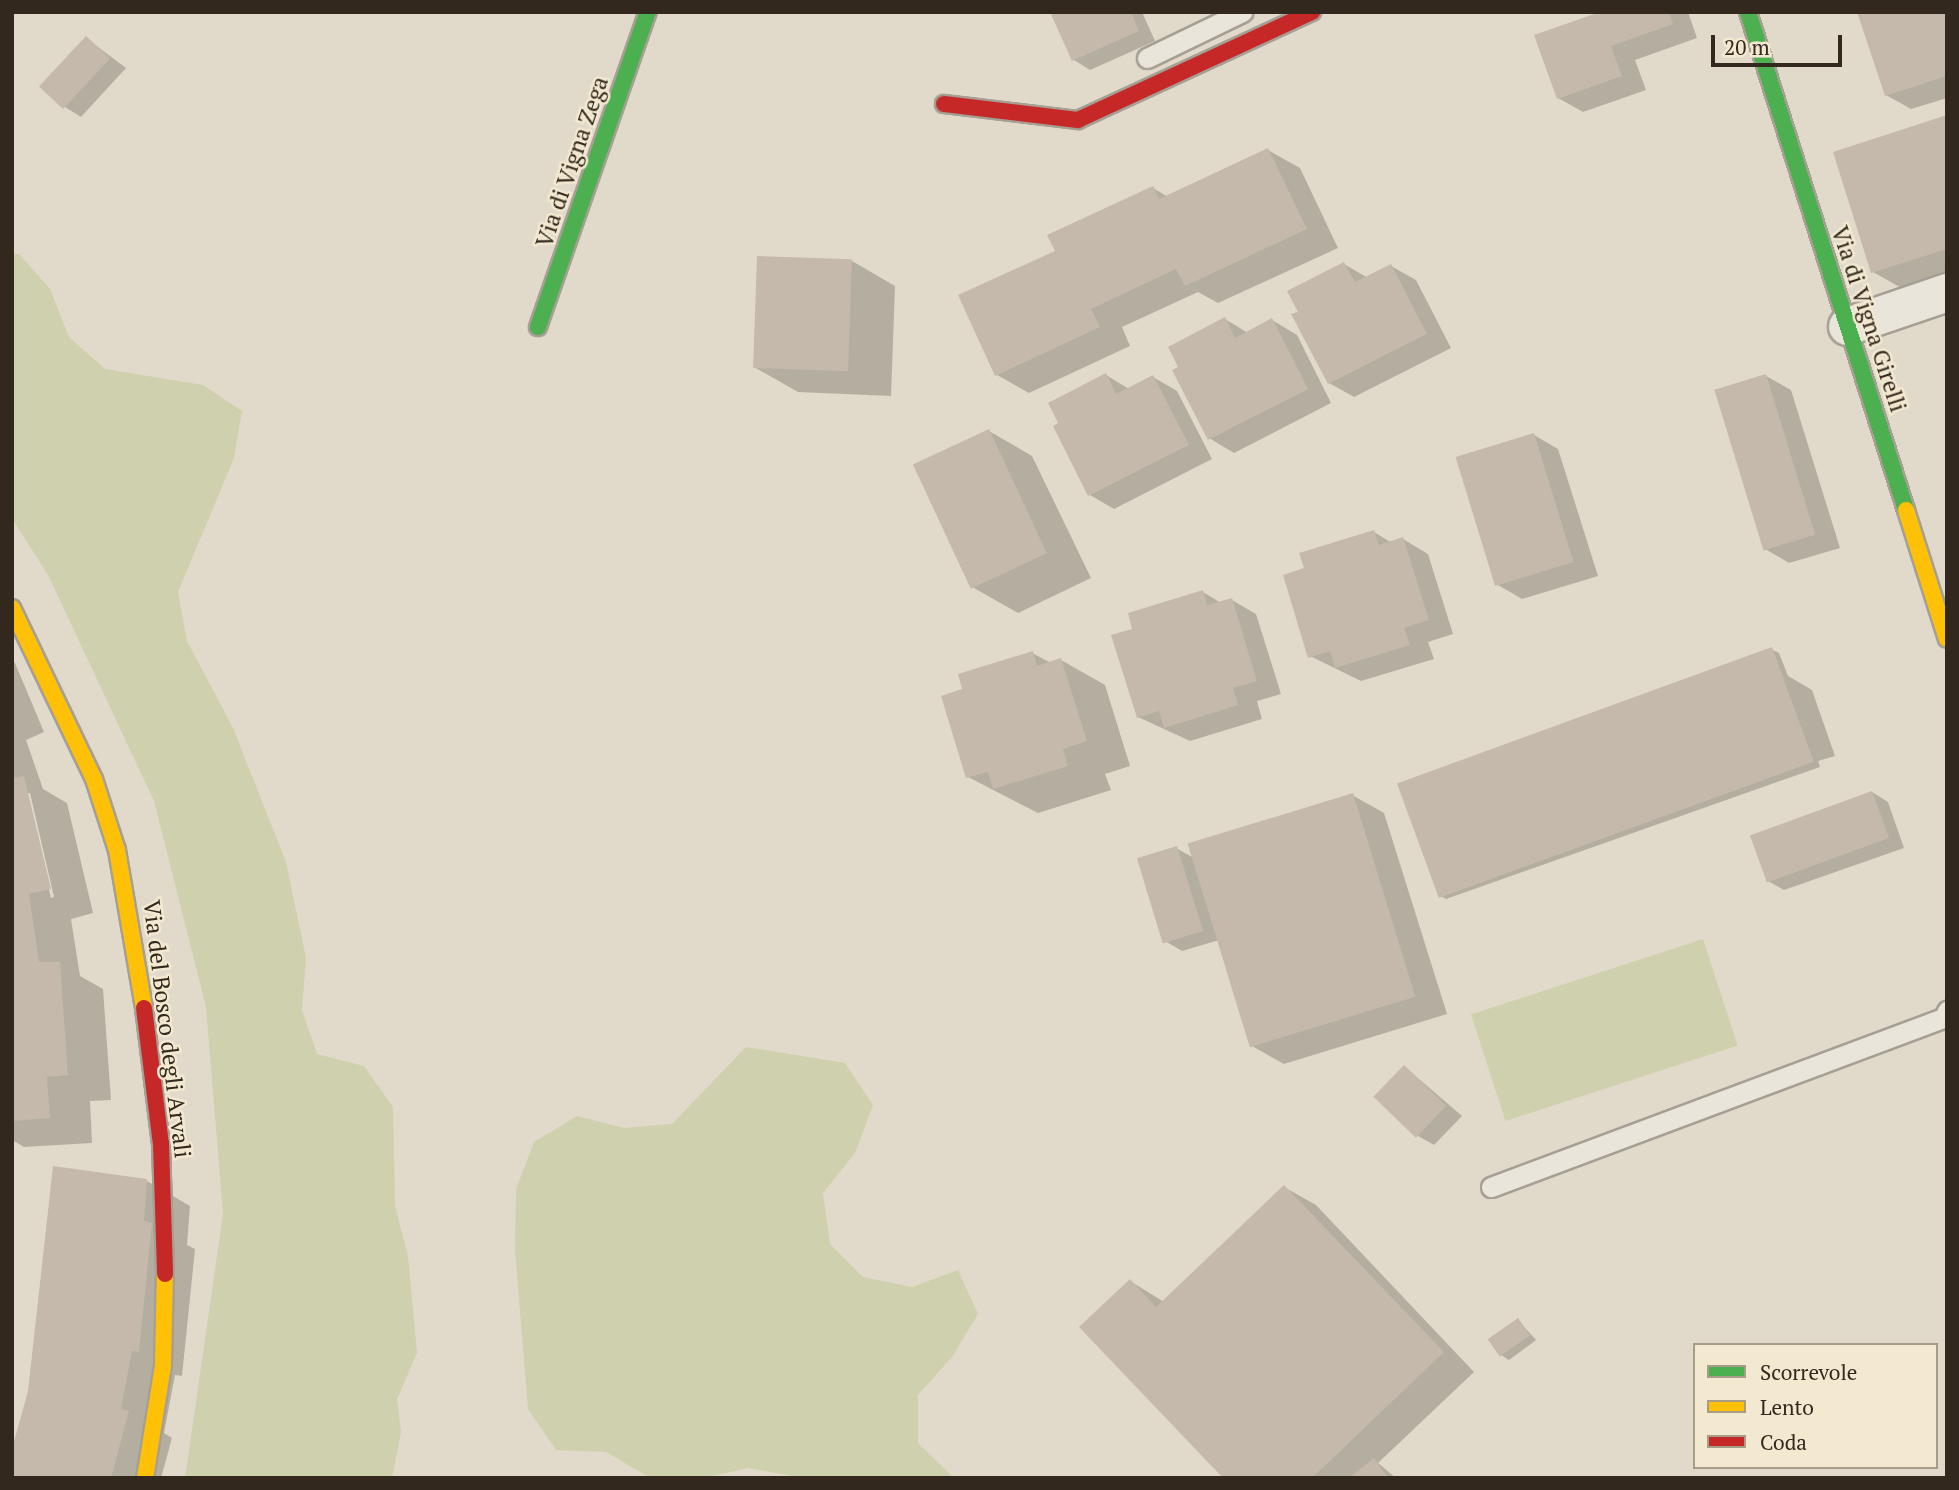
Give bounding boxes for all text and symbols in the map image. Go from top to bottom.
scale bar [1714,21,1845,65]
text: 20 m [1724,33,1770,61]
street label: Via di Vigna Zega [530,73,614,251]
street label: Via di Vigna Girelli [1826,222,1912,416]
street label: Via del Bosco degli Arvali [137,898,197,1160]
legend [1693,1343,1938,1469]
text: Scorrevole [1760,1358,1857,1386]
text: Lento [1760,1393,1814,1421]
text: Coda [1760,1428,1807,1456]

